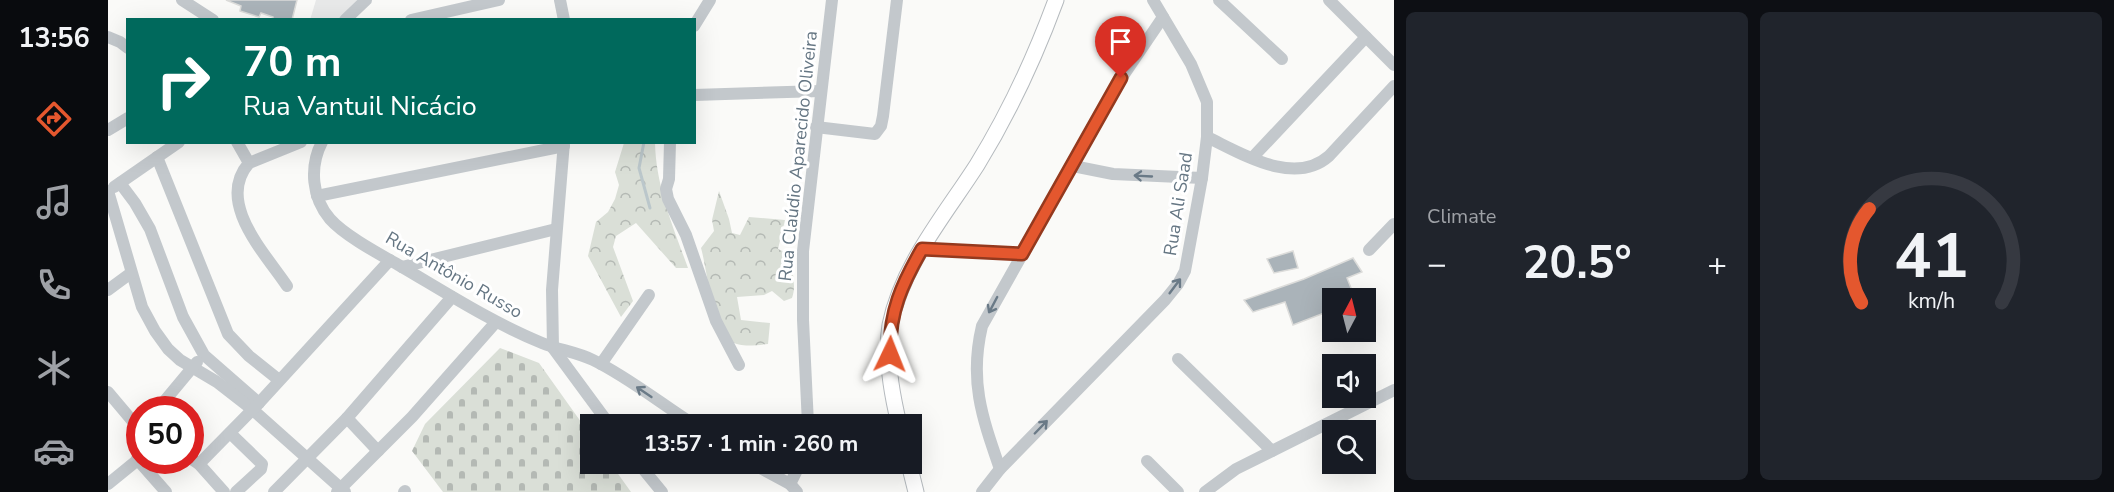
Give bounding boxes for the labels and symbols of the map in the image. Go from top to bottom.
pin [1095,16,1146,78]
street label: Rua Claúdio Aparecido Oliveira [773,30,823,282]
street label: Rua Ali Saad [1158,151,1198,257]
one-way arrow [1134,171,1154,182]
street label: Rua Antônio Russo [381,226,527,324]
one-way arrow [1169,279,1182,295]
north arrow [1322,288,1376,342]
one-way arrow [987,296,999,313]
position arrow [858,322,922,386]
one-way arrow [636,386,653,398]
speed limit sign: 50 [126,396,204,474]
one-way arrow [1033,420,1048,435]

